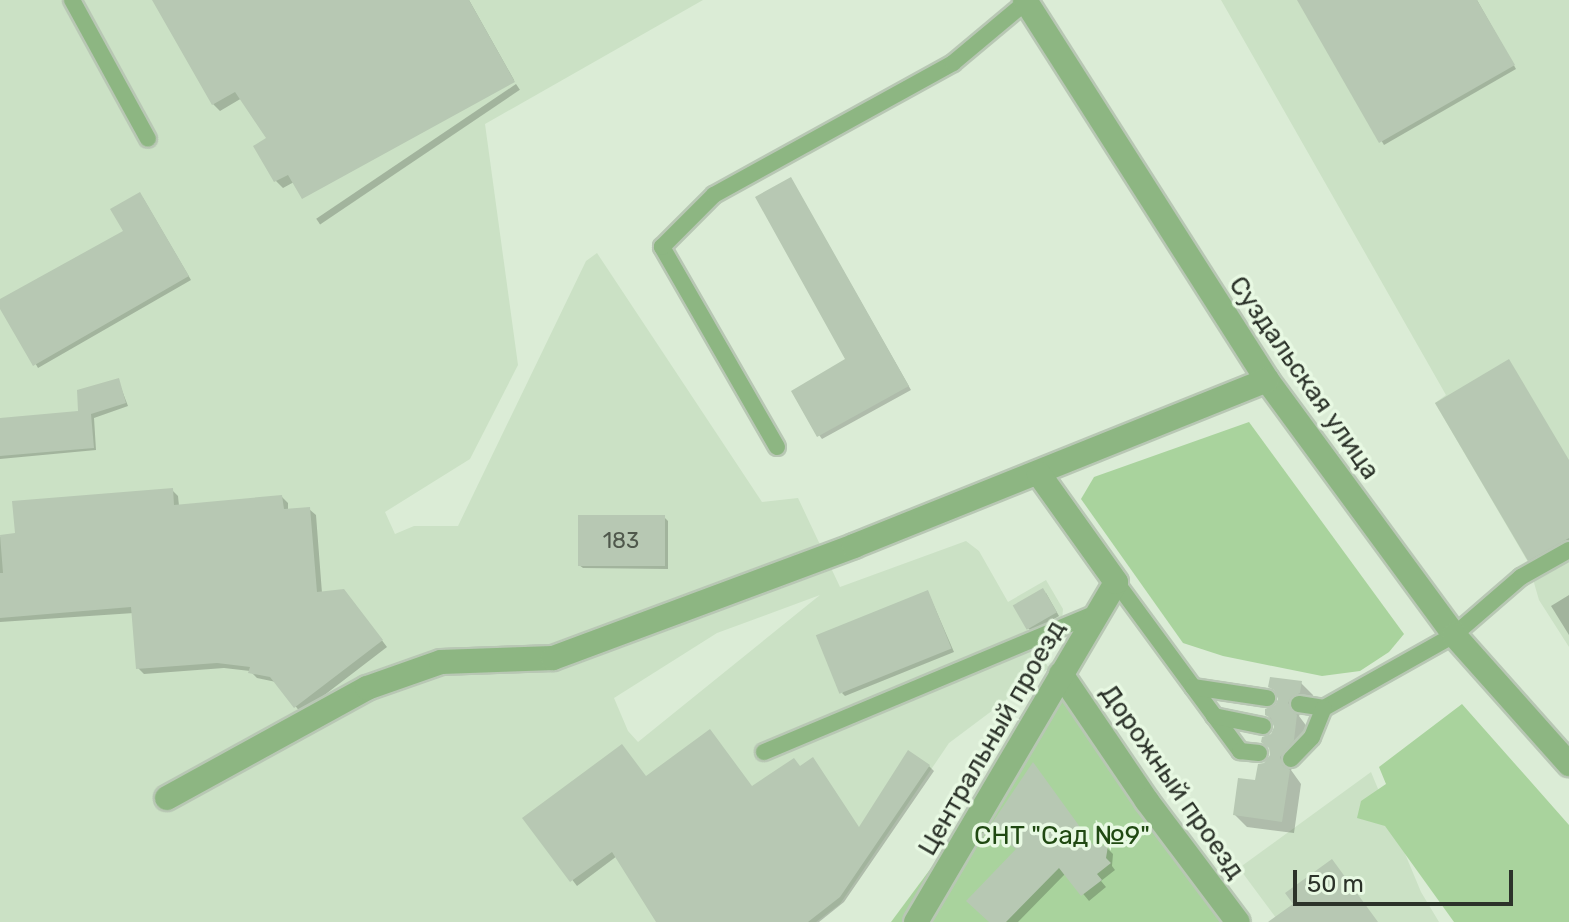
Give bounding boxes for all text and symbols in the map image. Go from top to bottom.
street label: Суздальская улица [1222,270,1386,486]
house number: 183 [603,528,639,554]
street label: Центральный проезд [912,615,1072,861]
street label: Дорожный проезд [1093,679,1251,885]
park label: СНТ "Сад №9" [974,820,1150,852]
scale bar [1297,854,1517,904]
text: 50 m [1307,870,1364,898]

